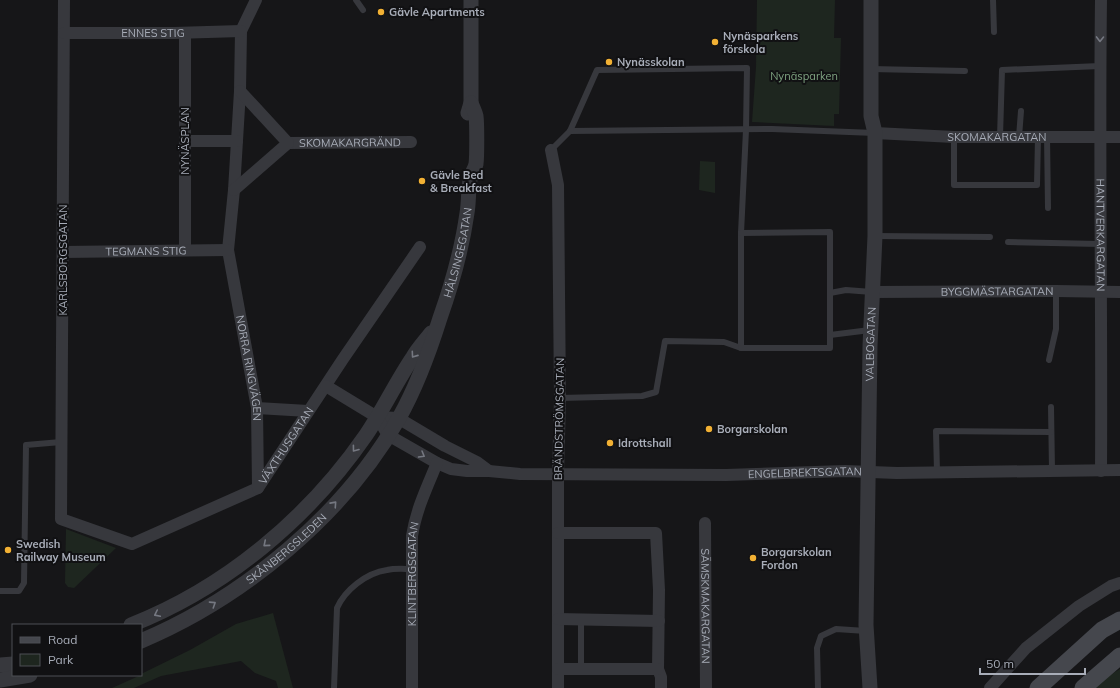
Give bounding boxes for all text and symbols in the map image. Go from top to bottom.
place label: Gävle Apartments [389,5,485,19]
marker: Gävle Apartments [376,7,386,17]
street label: ENNES STIG [121,26,185,40]
place label: Nynäsparkens förskola [723,29,799,56]
one-way arrow [1096,36,1104,42]
marker: Nynäsparkens förskola [710,37,720,47]
place label: Nynässkolan [617,55,685,69]
marker: Nynässkolan [604,57,614,67]
park label: Nynäsparken [770,69,838,83]
street label: NYNÄSPLAN [178,107,192,175]
street label: SKOMAKARGATAN [947,130,1047,144]
street label: SKOMAKARGRÄND [299,135,401,150]
place label: Gävle Bed & Breakfast [430,168,492,195]
marker: Gävle Bed & Breakfast [417,176,427,186]
street label: HANTVERKARGATAN [1093,178,1108,292]
street label: KARLSBORGSGATAN [56,205,70,315]
street label: HÄLSINGEGATAN [440,206,475,299]
street label: TEGMANS STIG [105,244,187,258]
street label: BYGGMÄSTARGATAN [941,284,1053,299]
street label: VALBOGATAN [862,307,879,382]
street label: NORRA RINGVÄGEN [233,314,264,421]
one-way arrow [411,351,419,358]
street label: BRÄNDSTRÖMSGATAN [551,358,567,480]
street label: VÄXTHUSGATAN [255,404,316,487]
place label: Borgarskolan [717,422,788,436]
marker: Borgarskolan [704,424,714,434]
place label: Idrottshall [618,436,672,450]
marker: Idrottshall [605,438,615,448]
one-way arrow [352,445,360,452]
one-way arrow [418,450,425,457]
street label: ENGELBREKTSGATAN [748,464,862,481]
one-way arrow [330,501,337,508]
street label: SKÅNBERGSLEDEN [243,510,330,587]
street label: KLINTBERGSGATAN [405,520,422,626]
place label: Swedish Railway Museum [16,537,106,564]
one-way arrow [264,539,271,546]
marker: Swedish Railway Museum [3,545,13,555]
place label: Borgarskolan Fordon [761,545,832,572]
street label: SÄMSKMAKARGATAN [698,548,713,664]
marker: Borgarskolan Fordon [748,553,758,563]
one-way arrow [209,601,216,609]
one-way arrow [154,609,162,617]
legend [12,624,142,676]
text: Road [48,632,77,647]
scale bar [980,650,1085,676]
text: Park [48,652,74,667]
text: 50 m [986,656,1014,671]

